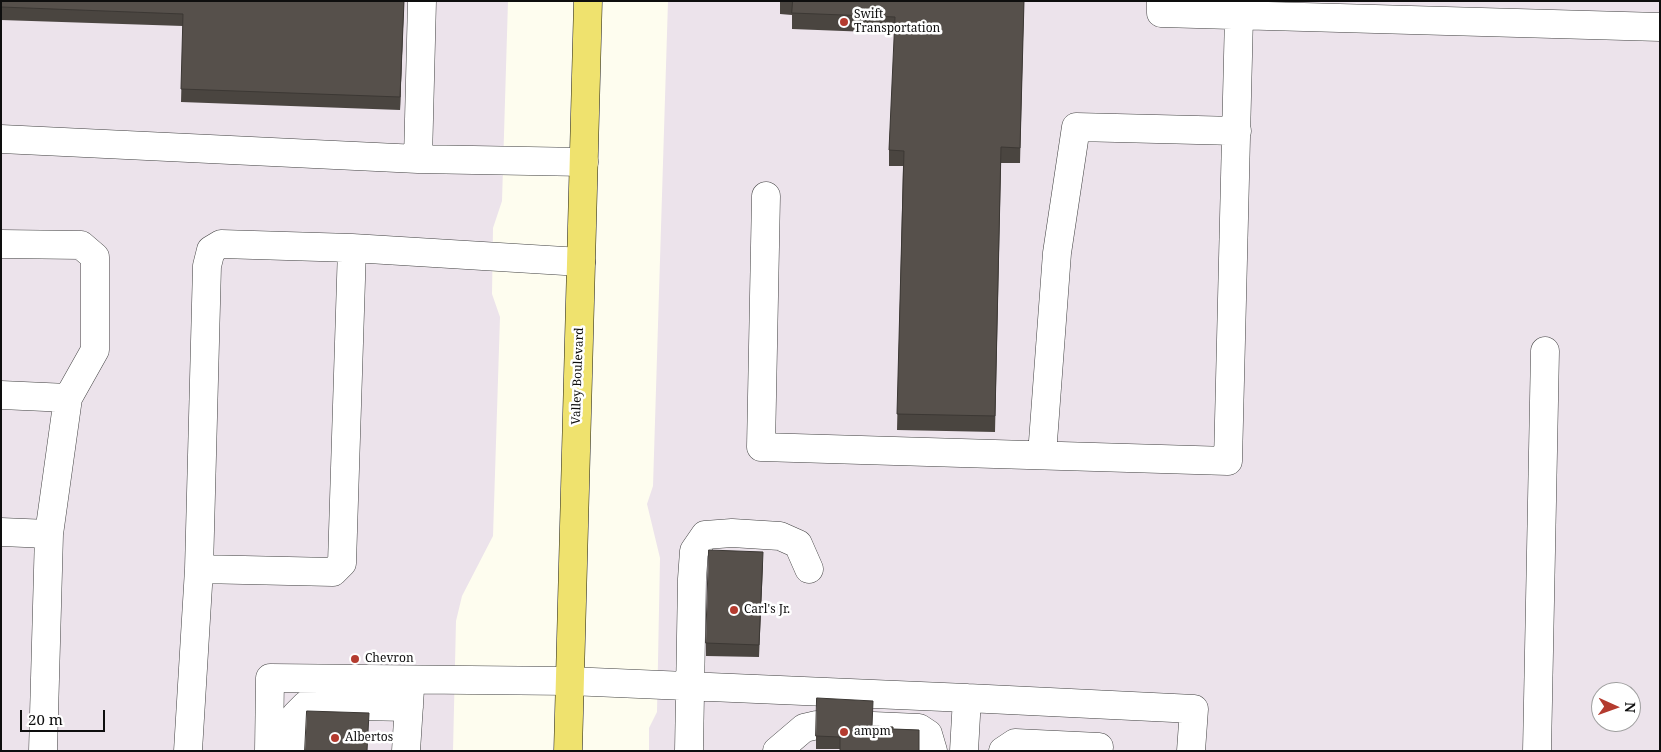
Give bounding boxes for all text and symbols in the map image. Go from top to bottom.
place label: Swift Transportation [854,8,940,36]
marker: Swift Transportation [838,16,850,28]
street label: Valley Boulevard [569,327,587,425]
place label: Carl's Jr. [744,603,790,617]
marker: Carl's Jr. [728,604,740,616]
place label: Chevron [365,652,414,666]
marker: Chevron [349,653,361,665]
north arrow [1591,682,1641,732]
scale bar [22,700,108,732]
text: N [1621,702,1640,713]
text: 20 m [28,709,63,729]
place label: ampm [854,725,891,739]
marker: ampm [838,726,850,738]
place label: Albertos [345,731,393,745]
marker: Albertos [329,732,341,744]

